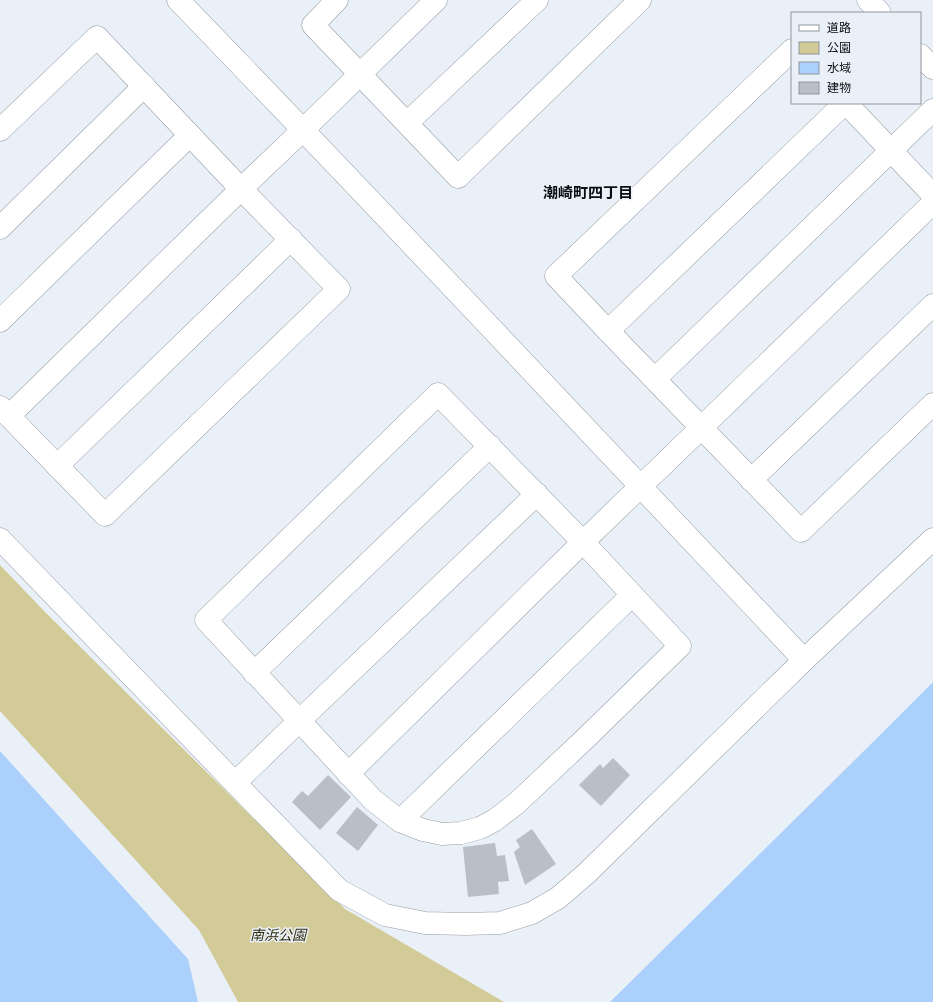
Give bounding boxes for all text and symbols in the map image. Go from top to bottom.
legend [791,12,921,104]
text: 道路 [827,21,851,35]
text: 公園 [827,41,851,55]
text: 水域 [827,61,851,75]
text: 建物 [827,81,851,95]
district label: 潮崎町四丁目 [543,184,633,202]
park label: 南浜公園 [250,927,308,943]

